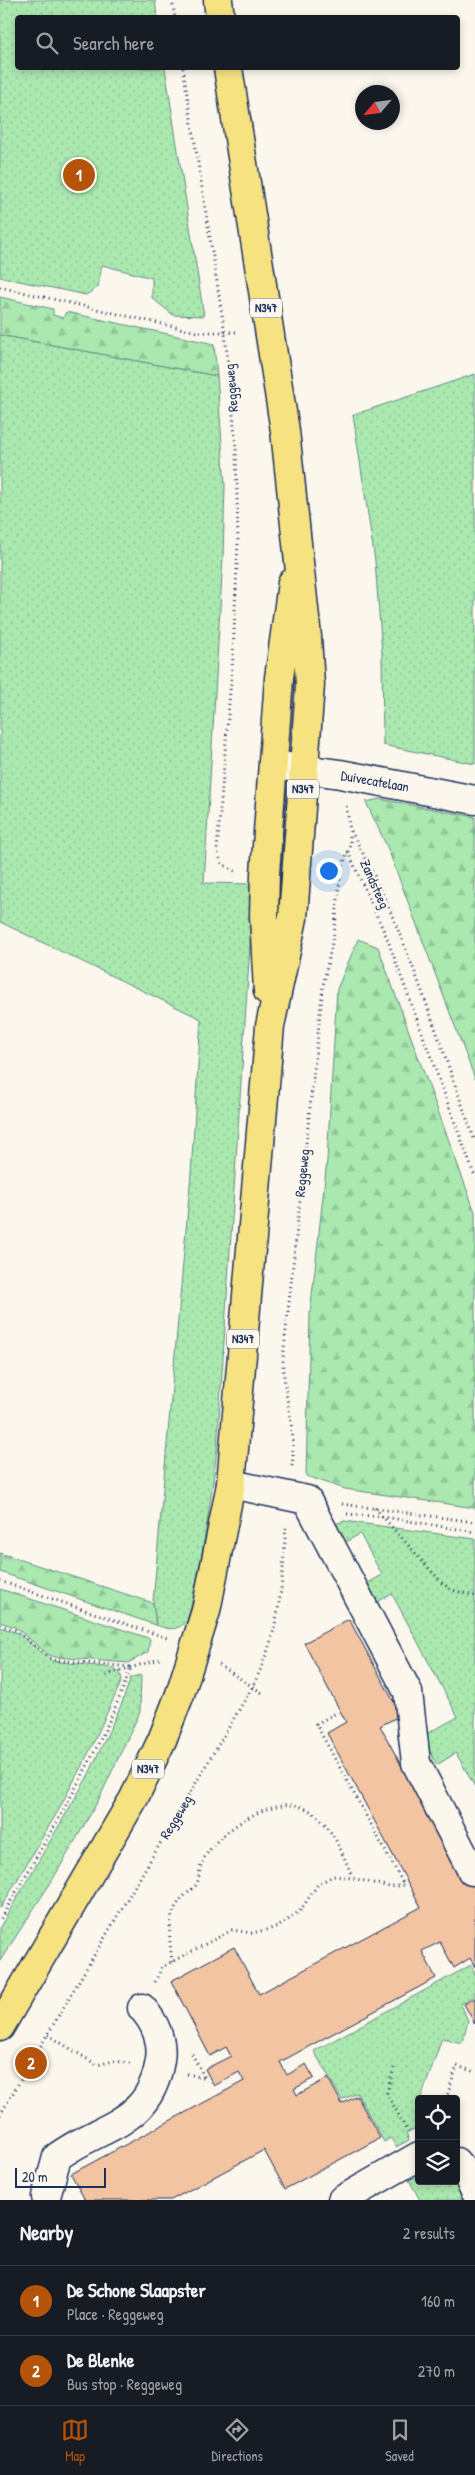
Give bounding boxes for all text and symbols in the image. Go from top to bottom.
search box [15,15,460,70]
icon: search [33,29,61,57]
text: Search here [73,30,154,56]
north arrow [355,85,400,130]
pin: 1 [63,156,95,194]
road number: N347 [250,298,282,318]
street label: Reggeweg [219,363,243,413]
street label: Duivecatelaan [340,765,411,796]
road number: N347 [287,780,319,799]
street label: Zandsteeg [355,856,395,912]
your location [316,858,342,884]
street label: Reggeweg [290,1148,314,1198]
road number: N347 [227,1330,259,1348]
road number: N347 [132,1760,164,1778]
street label: Reggeweg [155,1791,197,1843]
pin: 2 [15,2044,47,2082]
map controls [415,2095,460,2185]
button: locate [415,2095,460,2140]
button: layers [415,2140,460,2185]
scale bar [15,2165,106,2188]
text: 20 m [22,2167,48,2186]
text: Nearby [20,2218,73,2247]
text: 2 results [403,2222,455,2244]
text: De Schone Slaapster [67,2277,206,2303]
text: 1 [33,2290,39,2312]
text: 160 m [421,2290,455,2312]
text: Place · Reggeweg [67,2303,164,2325]
text: De Blenke [67,2347,134,2373]
text: 2 [32,2360,40,2382]
text: 270 m [418,2360,455,2382]
text: Bus stop · Reggeweg [67,2373,182,2395]
tab: Map [61,2416,89,2465]
tab: Directions [211,2416,263,2465]
tab: Saved [385,2416,414,2465]

